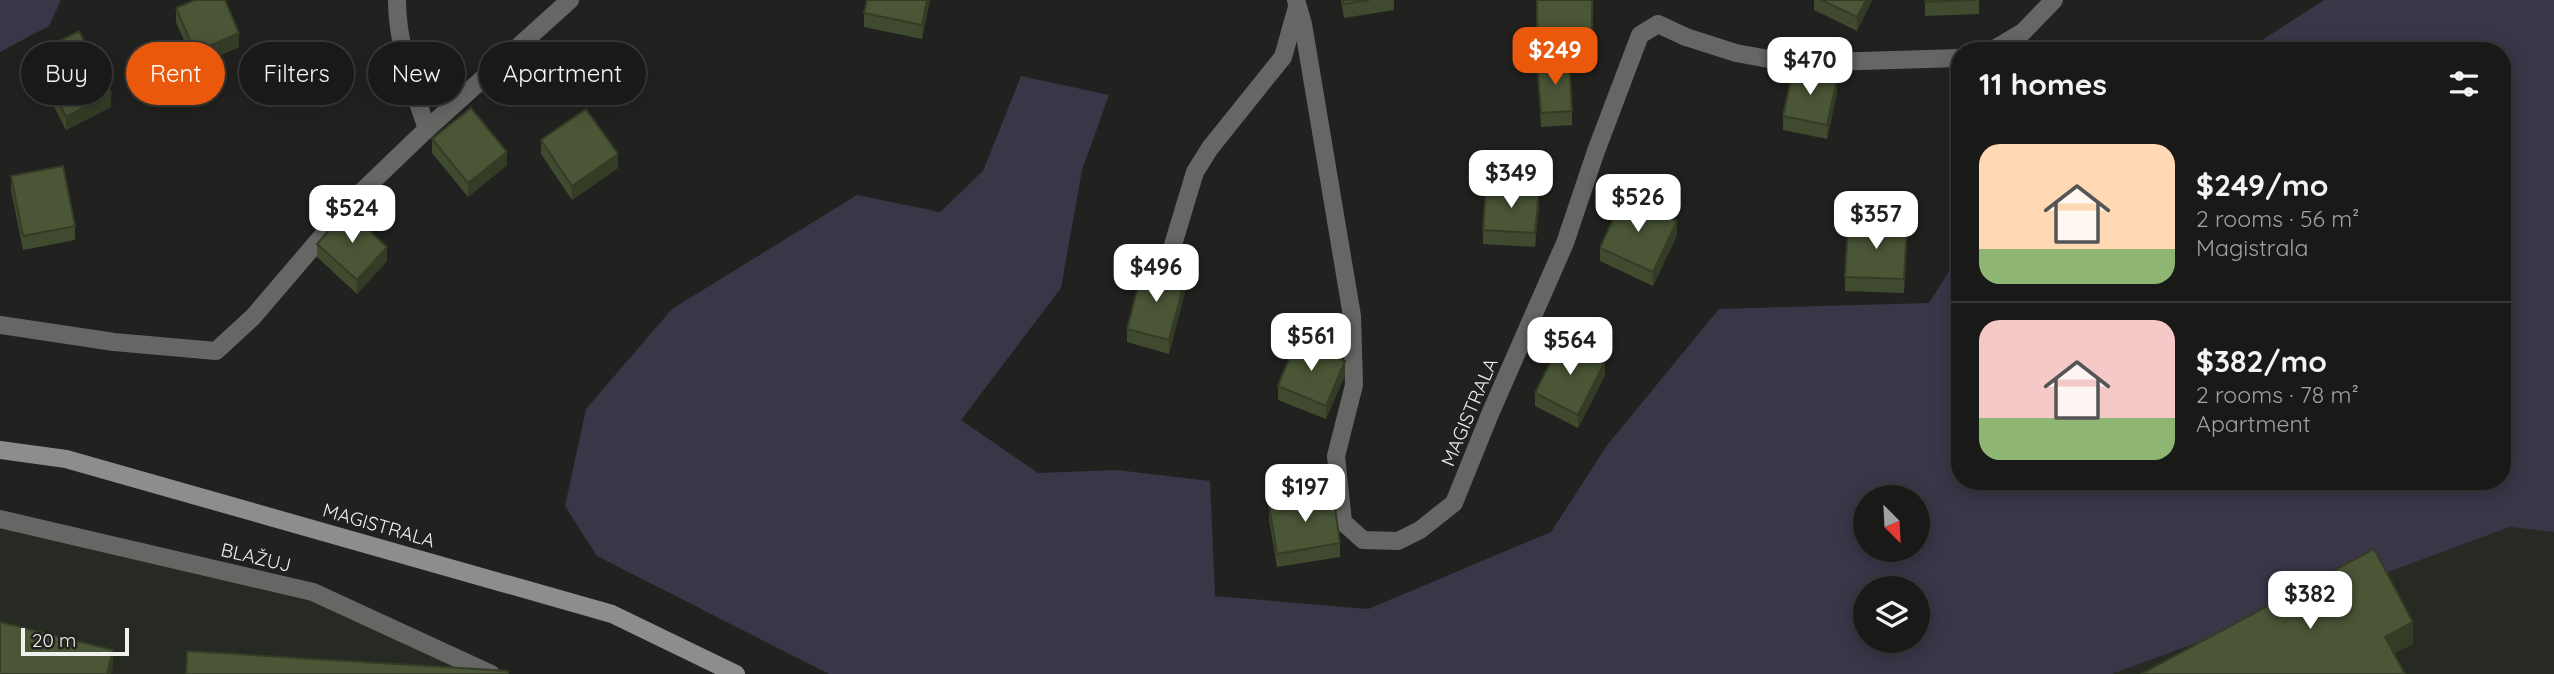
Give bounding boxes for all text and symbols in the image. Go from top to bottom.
pin: $249 [1514,28,1596,87]
text: $249 [1529,35,1581,64]
pin: $470 [1769,38,1851,97]
chip: Buy [21,42,112,105]
chip: Rent [126,42,225,105]
chip: Filters [239,42,354,105]
chip: New [368,42,465,105]
chip: Apartment [479,42,646,105]
text: $470 [1783,45,1837,74]
text: 11 homes [1979,65,2107,103]
icon: filters [2445,65,2483,103]
pin: $349 [1470,150,1552,210]
text: $349 [1485,158,1537,187]
text: $249/mo [2196,166,2328,204]
icon: home [2035,172,2119,256]
pin: $526 [1597,174,1679,234]
text: $526 [1612,182,1664,211]
pin: $524 [311,186,393,245]
pin: $357 [1835,191,1917,251]
text: $524 [325,193,379,222]
text: $357 [1850,199,1902,228]
text: 2 rooms · 56 m² [2196,204,2359,233]
text: Magistrala [2196,233,2309,262]
pin: $496 [1115,244,1197,304]
text: $496 [1130,252,1182,281]
pin: $561 [1270,314,1352,373]
pin: $564 [1529,318,1611,377]
text: $561 [1287,321,1335,350]
text: $564 [1543,325,1597,354]
text: $382/mo [2196,342,2327,380]
icon: home [2035,348,2119,432]
street label: MAGISTRALA [1435,354,1503,470]
text: 2 rooms · 78 m² [2196,380,2359,409]
text: Apartment [2196,409,2310,438]
pin: $197 [1264,464,1346,524]
text: $197 [1281,472,1329,501]
north arrow [1853,485,1930,562]
map controls [1853,485,1930,653]
street label: MAGISTRALA [320,498,438,552]
street label: BLAŽUJ [219,537,293,577]
pin: $382 [2269,572,2351,631]
button: layers [1853,576,1930,653]
text: $382 [2284,579,2336,608]
scale bar [21,625,130,657]
text: 20 m [32,628,76,652]

